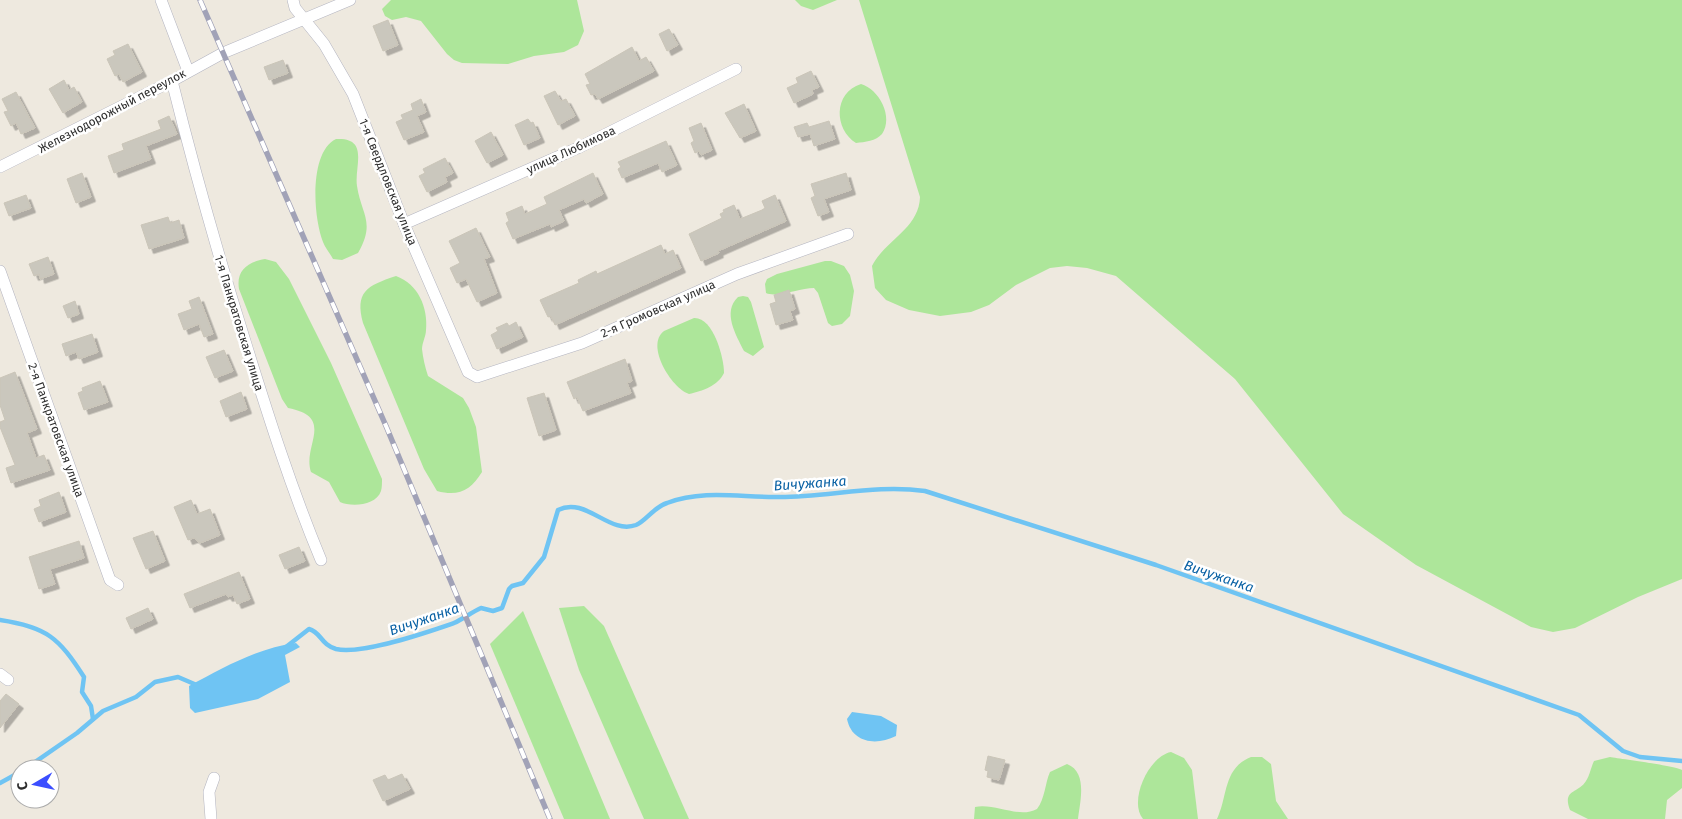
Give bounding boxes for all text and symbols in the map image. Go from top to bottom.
street label: Железнодорожный переулок [36,66,189,156]
street label: 1-я Свердловская улица [356,117,420,247]
street label: улица Любимова [524,123,618,177]
street label: 1-я Панкратовская улица [212,253,266,393]
street label: 2-я Громовская улица [599,277,717,341]
street label: 2-я Панкратовская улица [25,361,87,499]
water label: Вичужанка [773,472,847,495]
water label: Вичужанка [1182,557,1256,596]
water label: Вичужанка [387,600,461,639]
north arrow [10,759,60,809]
text: С [14,781,32,791]

